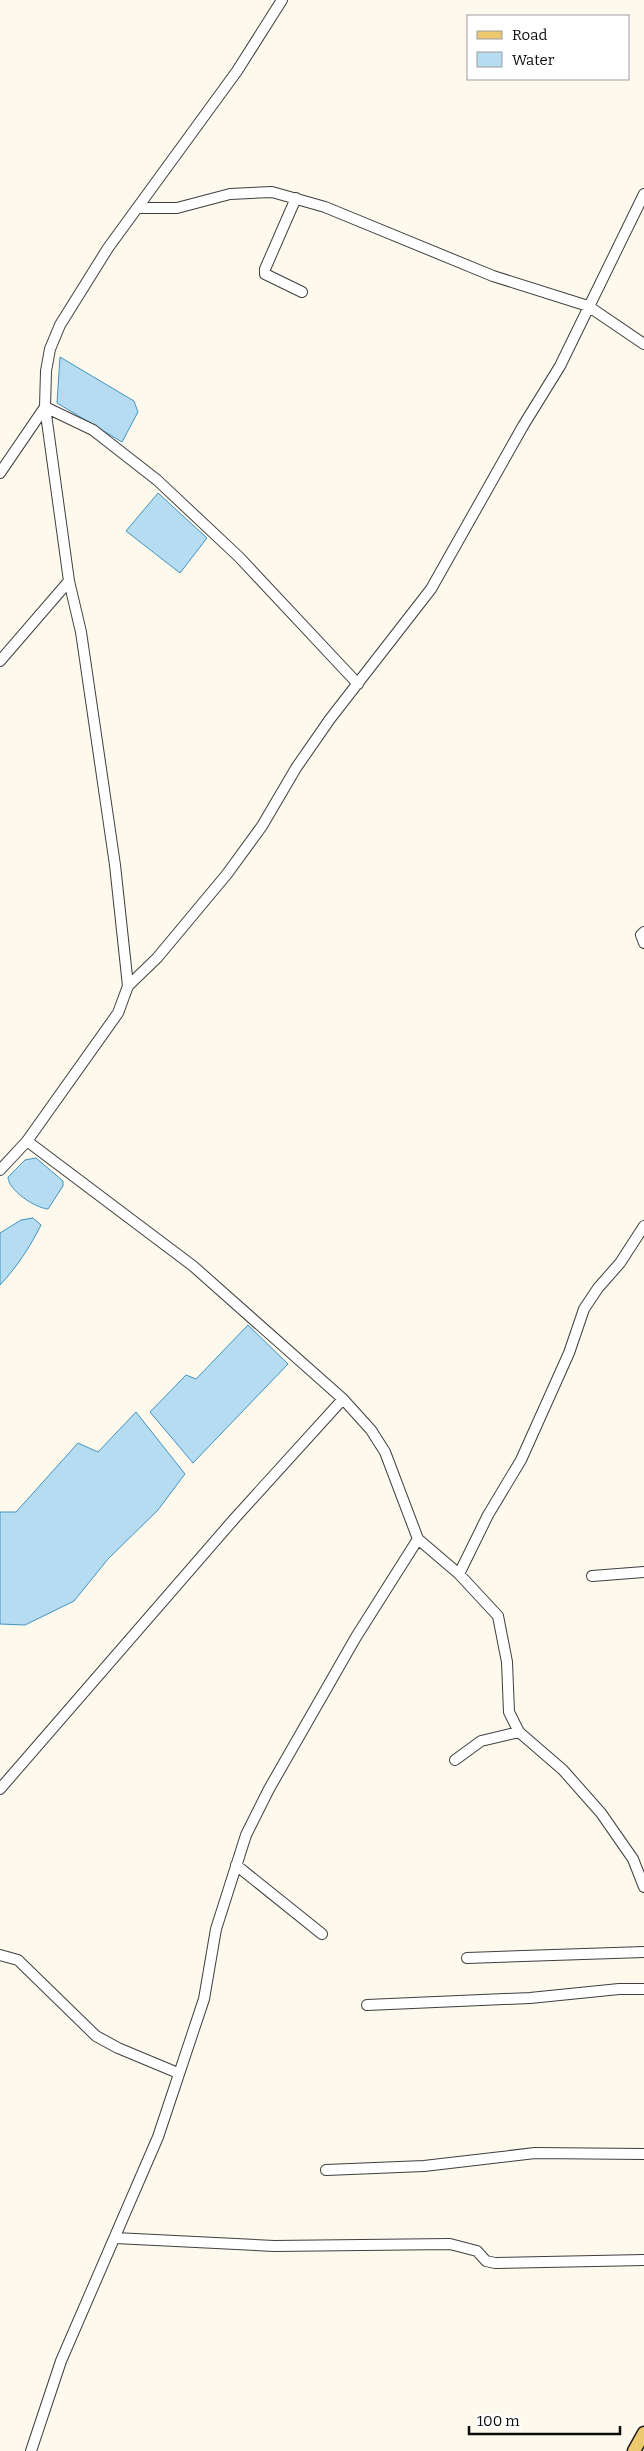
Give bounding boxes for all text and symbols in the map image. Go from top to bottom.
legend [467,15,629,80]
text: Road [512,26,547,44]
text: Water [512,51,555,69]
scale bar [469,2404,620,2436]
text: 100 m [477,2412,520,2430]

